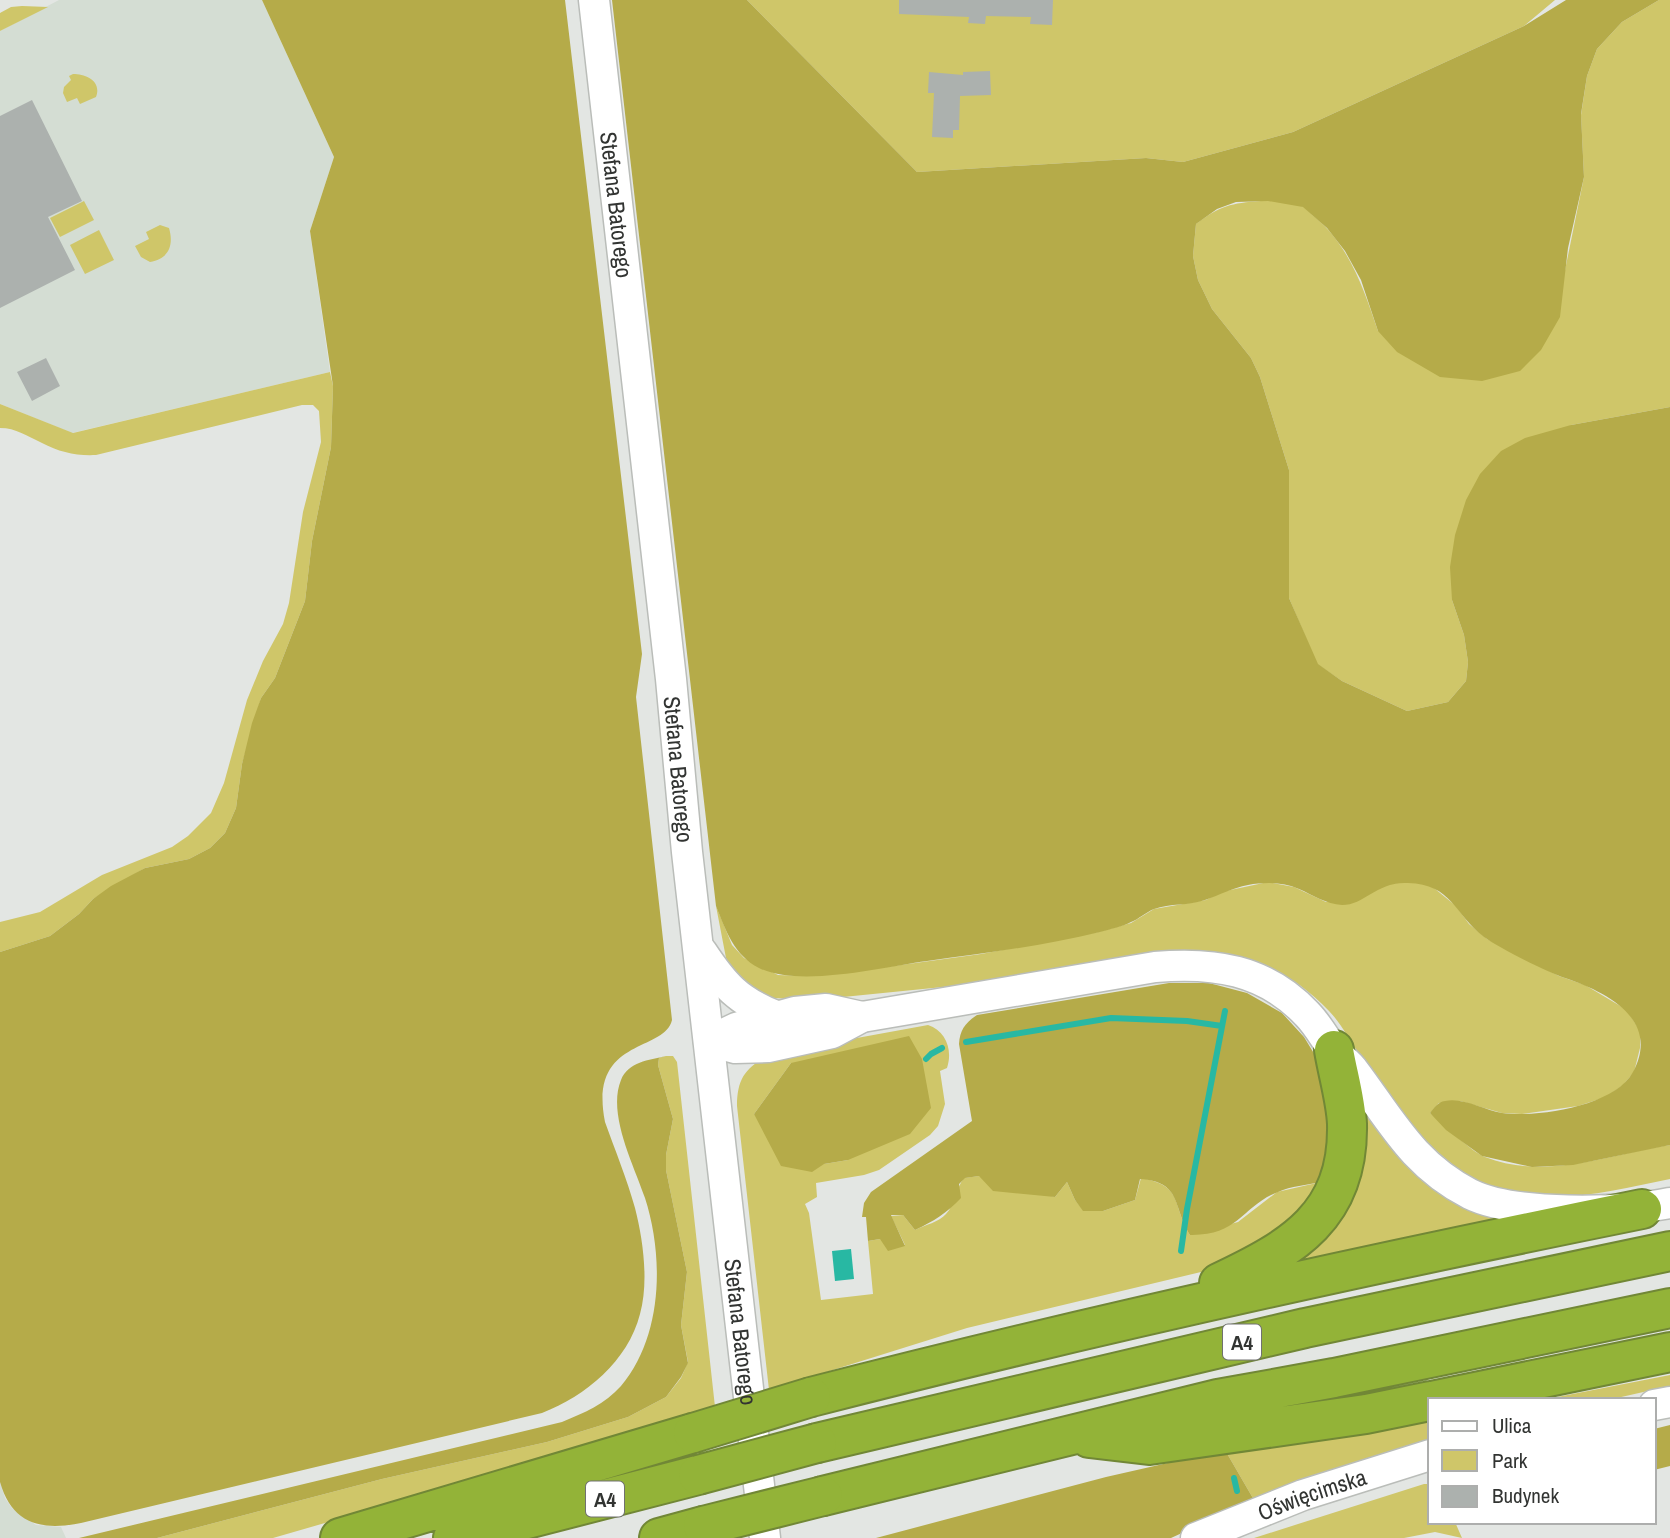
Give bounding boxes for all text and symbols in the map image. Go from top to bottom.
street label: Stefana Batorego [594,130,641,279]
street label: Stefana Batorego [657,695,702,844]
street label: Stefana Batorego [718,1257,765,1407]
road number: A4 [1223,1324,1261,1360]
legend [1428,1398,1656,1524]
text: Ulica [1492,1411,1532,1440]
text: Park [1492,1446,1528,1475]
street label: Oświęcimska [1253,1460,1370,1527]
text: Budynek [1492,1481,1559,1510]
road number: A4 [586,1482,624,1516]

